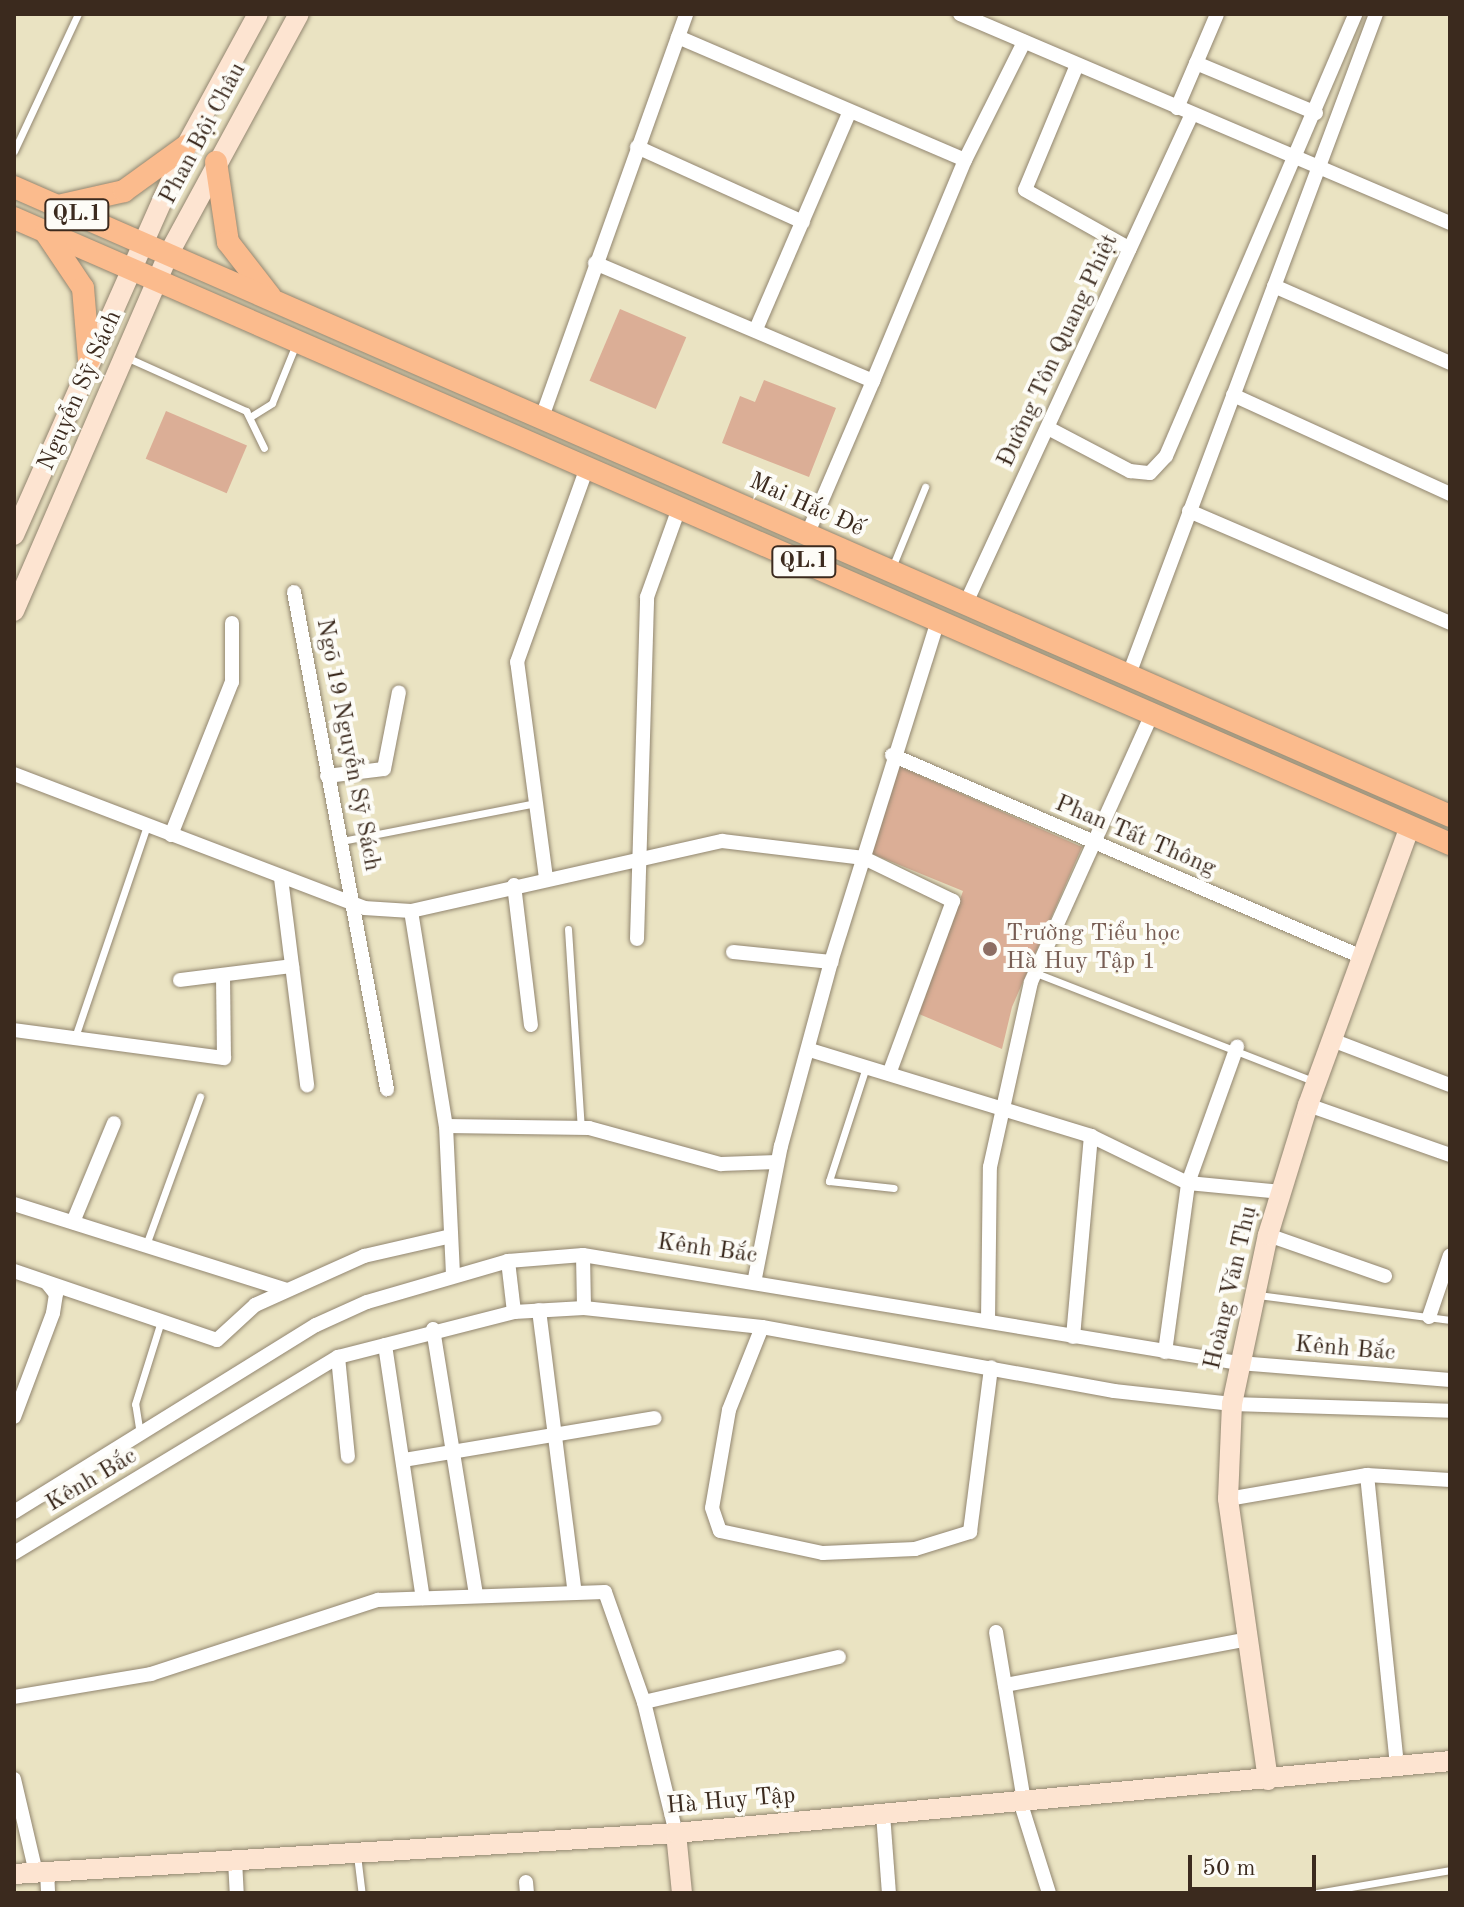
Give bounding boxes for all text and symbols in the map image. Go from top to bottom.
street label: Phan Bội Châu [155,58,253,210]
road number: QL.1 [43,197,111,233]
street label: Đường Tôn Quang Phiệt [992,230,1126,472]
street label: Nguyễn Sỹ Sách [33,307,129,475]
street label: Mai Hắc Đế [744,468,868,544]
road number: QL.1 [770,544,838,580]
street label: Ngõ 19 Nguyễn Sỹ Sách [308,616,386,874]
street label: Phan Tất Thông [1050,790,1220,884]
place label: Trường Tiểu học Hà Huy Tập 1 [1006,921,1180,977]
marker: Trường Tiểu học Hà Huy Tập 1 [981,940,999,958]
street label: Hoàng Văn Thụ [1199,1203,1265,1373]
street label: Kênh Bắc [655,1229,759,1271]
street label: Kênh Bắc [1294,1331,1396,1369]
street label: Kênh Bắc [41,1443,143,1519]
street label: Hà Huy Tập [665,1782,797,1822]
scale bar [1192,1839,1320,1889]
text: 50 m [1202,1857,1256,1881]

